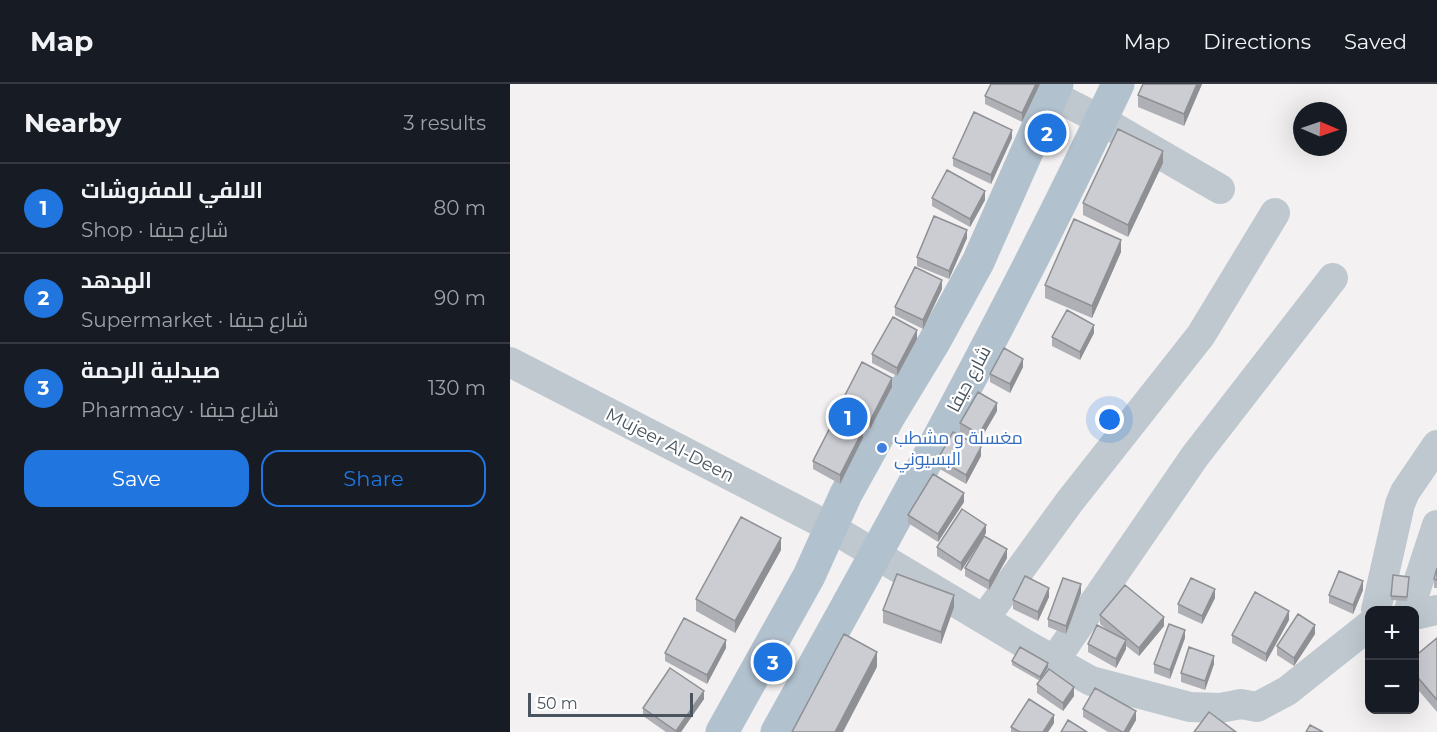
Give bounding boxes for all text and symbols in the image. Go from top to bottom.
text: Map [30,24,93,58]
text: Map [1124,29,1170,54]
text: Directions [1203,29,1311,54]
text: Saved [1344,29,1407,54]
north arrow [1293,102,1347,156]
text: Nearby [24,107,121,139]
pin: 2 [1028,110,1066,156]
text: 3 results [403,111,486,135]
text: الالفي للمفروشات [81,177,263,204]
text: 1 [40,196,47,220]
text: 80 m [434,196,486,220]
text: Shop · شارع حيفا [81,218,228,242]
text: الهدهد [81,267,152,294]
text: 2 [38,286,49,310]
text: 90 m [434,286,486,310]
text: Supermarket · شارع حيفا [81,308,308,332]
street label: شارع حيفا [942,342,996,416]
text: صيدلية الرحمة [81,357,220,384]
text: 3 [38,376,49,400]
text: 130 m [428,376,486,400]
pin: 1 [828,394,868,440]
text: Pharmacy · شارع حيفا [81,398,279,422]
street label: Mujeer Al-Deen [602,403,738,487]
your location [1095,405,1124,434]
place label: مغسلة و مشطب البسيوني [894,427,1023,473]
marker: مغسلة و مشطب البسيوني [875,441,889,455]
button: Save [24,450,249,507]
button: Share [261,450,486,507]
map controls [1365,606,1419,714]
button: + [1365,606,1419,660]
pin: 3 [754,640,792,684]
button: − [1365,660,1419,714]
scale bar [528,690,693,718]
text: 50 m [537,694,578,713]

